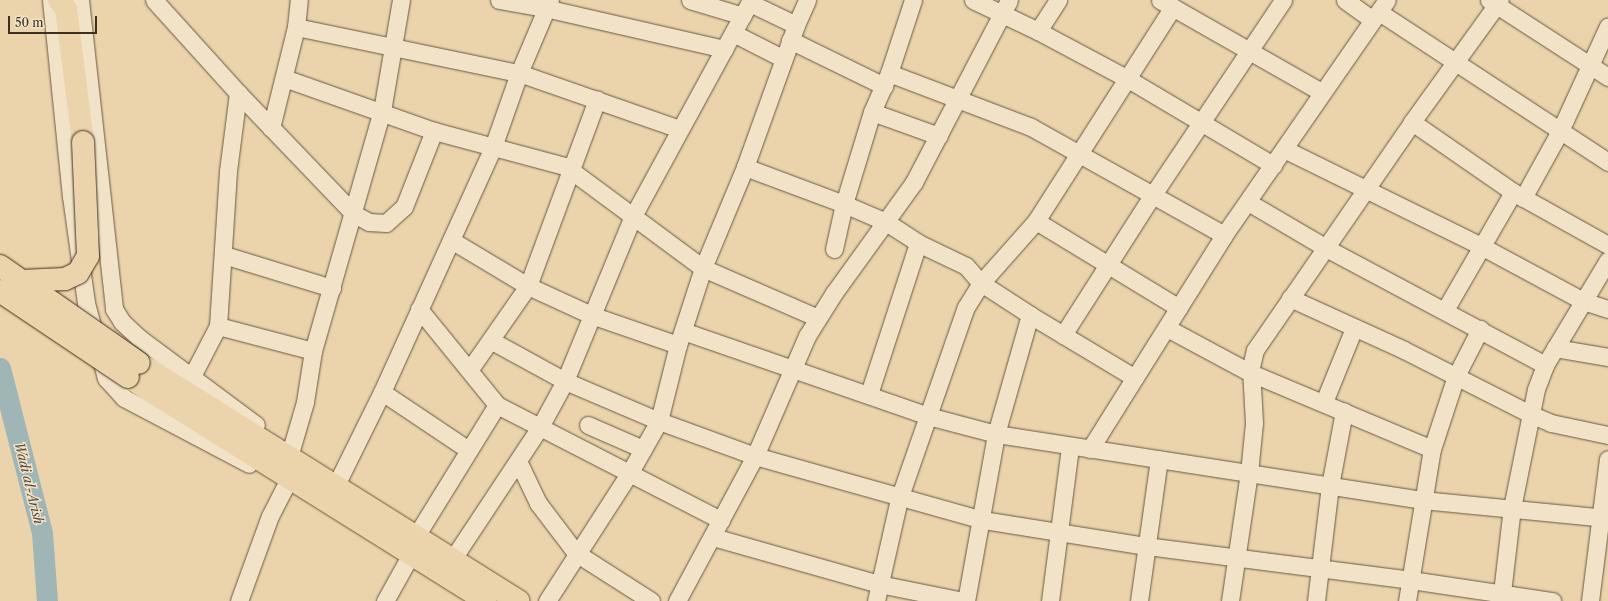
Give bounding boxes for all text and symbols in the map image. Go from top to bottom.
scale bar [10,8,99,34]
text: 50 m [15,15,44,30]
water label: Wadi al-Arish [11,440,47,526]

